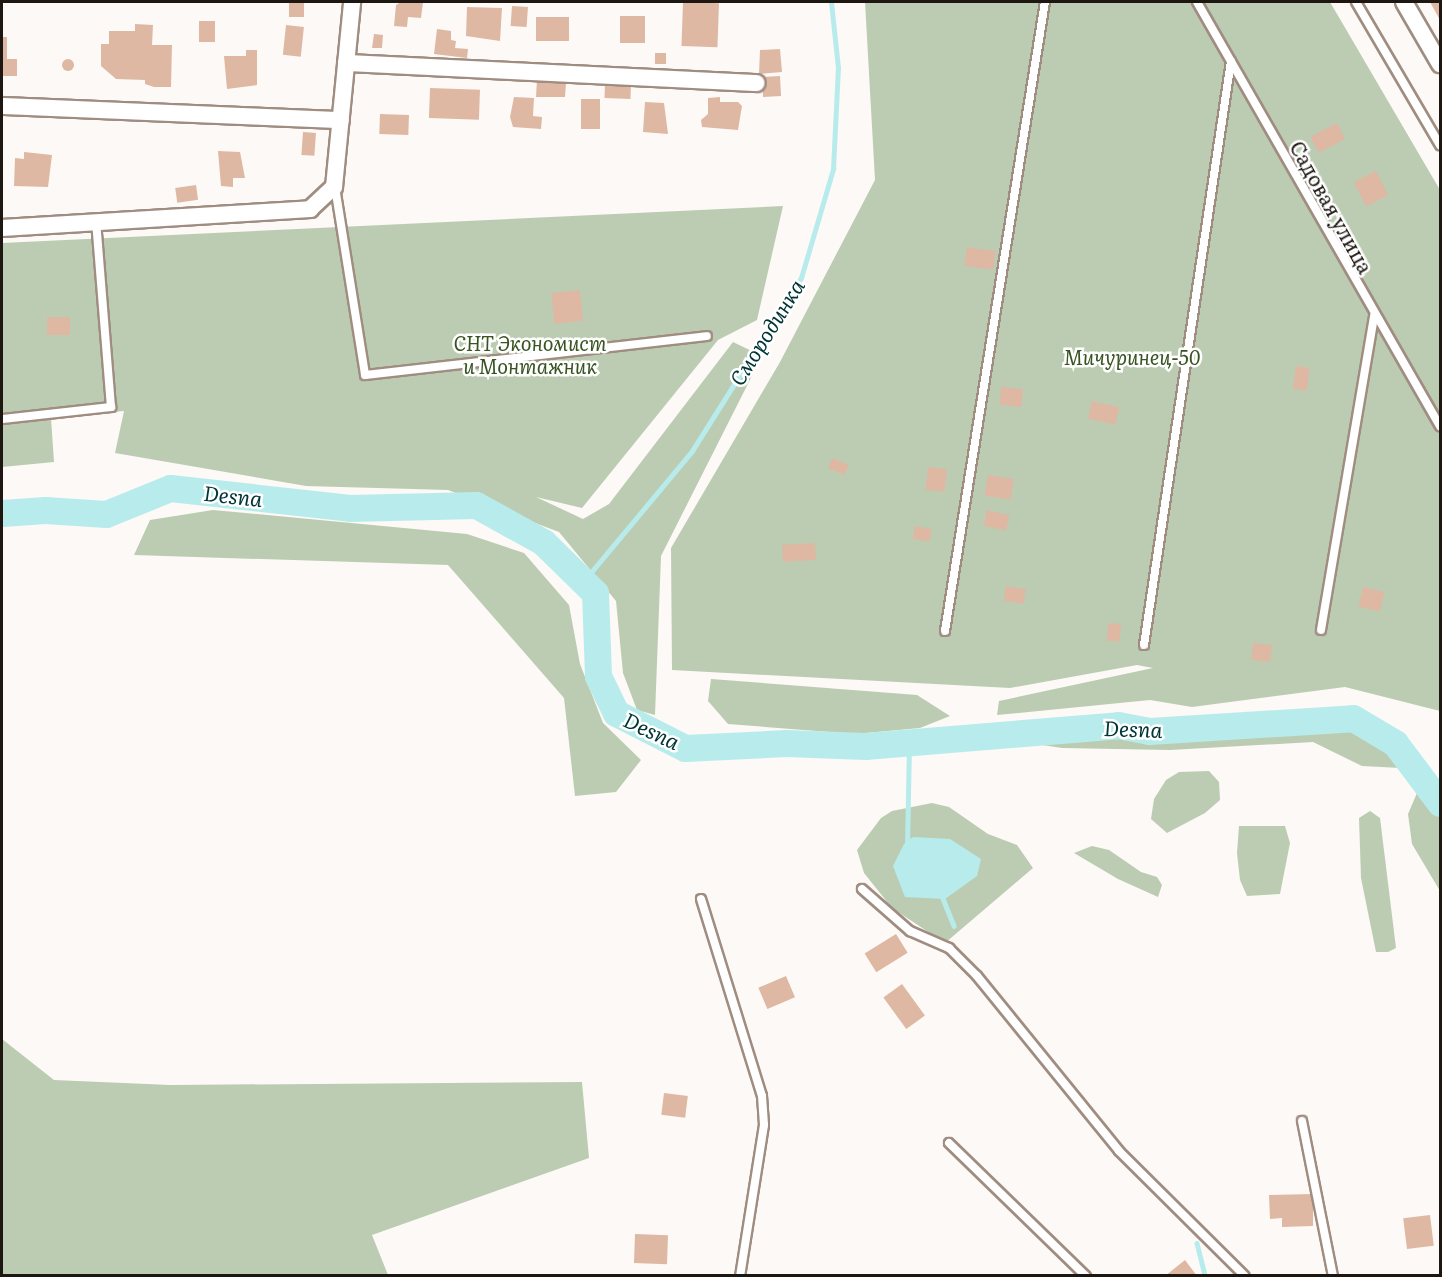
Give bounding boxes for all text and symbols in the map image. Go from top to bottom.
street label: Садовая улица [1286,137,1378,277]
water label: Смородинка [723,274,809,390]
park label: СНТ Экономист и Монтажник [453,331,607,378]
park label: Мичуринец-50 [1064,344,1200,368]
water label: Desna [202,479,264,511]
water label: Desna [620,706,684,754]
water label: Desna [1103,714,1163,742]

